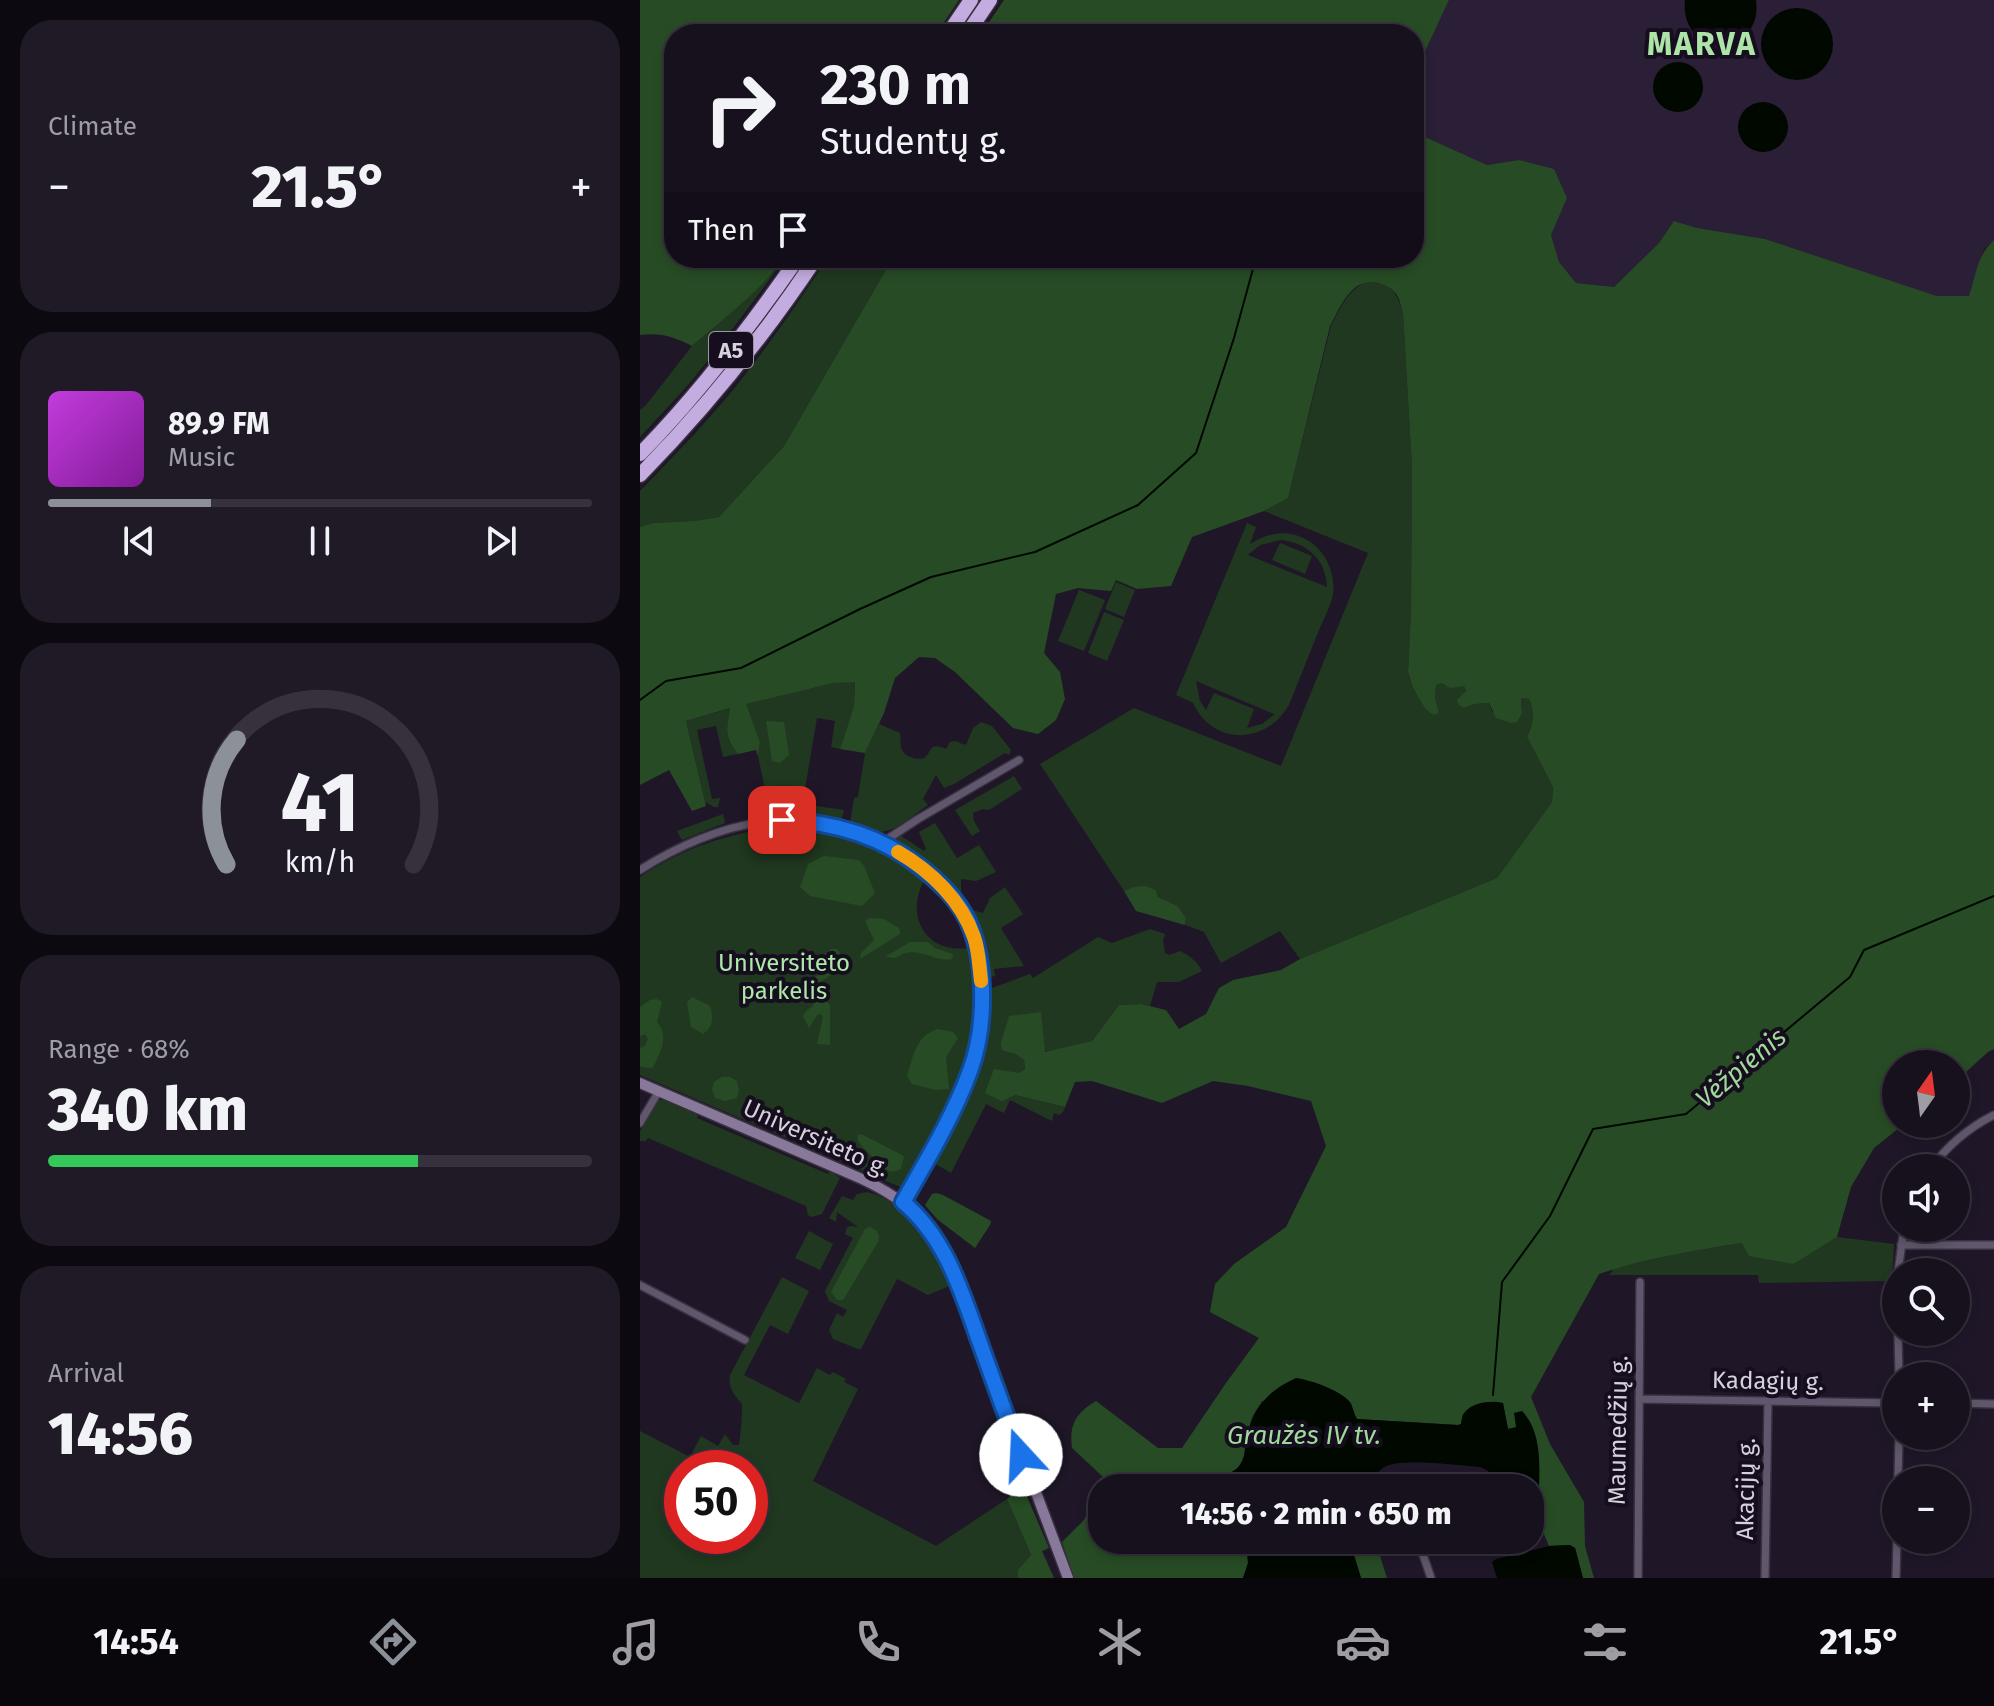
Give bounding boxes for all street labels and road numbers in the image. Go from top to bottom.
road number: A5 [709,332,753,368]
street label: Universiteto g. [739,1093,893,1183]
street label: Maumedžių g. [1603,1355,1633,1505]
street label: Kadagių g. [1712,1366,1824,1396]
street label: Akacijų g. [1731,1438,1761,1540]

